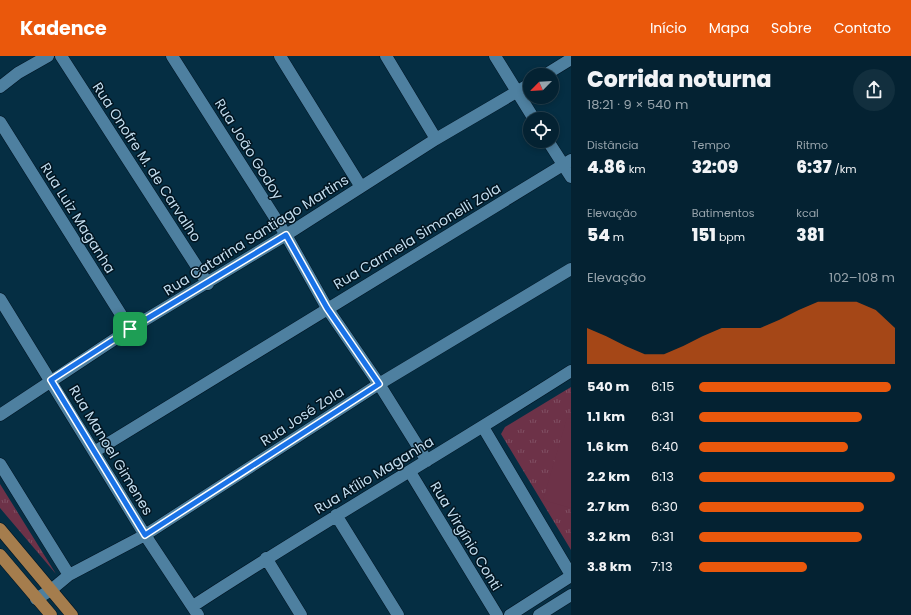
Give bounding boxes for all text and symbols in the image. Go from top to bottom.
text: Kadence [20,15,107,42]
text: Início [650,18,687,38]
text: Mapa [709,18,749,38]
text: Sobre [771,18,812,38]
text: Contato [834,18,891,38]
text: Corrida noturna [587,64,772,95]
north arrow [523,68,559,104]
map controls [523,68,559,148]
button: share [853,69,895,111]
street label: Rua Onofre M. de Carvalho [88,78,206,246]
street label: Rua João Godoy [210,95,288,203]
text: 18:21 · 9 × 540 m [587,95,688,114]
button: locate [523,112,559,148]
text: Distância [587,137,639,153]
text: Tempo [692,137,730,153]
text: Ritmo [796,137,828,153]
text: 4.86 [587,155,626,179]
text: 32:09 [692,155,738,179]
text: 6:37 [796,155,832,179]
street label: Rua Luiz Maganha [36,159,120,277]
text: km [626,161,646,177]
text: /km [832,161,857,177]
street label: Rua Catarina Santiago Martins [160,170,352,300]
street label: Rua Carmela Simonelli Zola [330,178,504,294]
text: Elevação [587,205,637,221]
text: Batimentos [692,205,755,221]
text: kcal [796,205,819,221]
text: 54 [587,223,610,247]
text: 151 [692,223,716,247]
text: 381 [796,223,824,247]
text: m [610,229,624,245]
text: bpm [716,229,745,245]
text: Elevação [587,268,646,287]
text: 102–108 m [829,268,895,287]
pin [113,312,147,346]
icon: arrive [119,318,141,340]
text: 540 m [587,377,629,396]
text: 6:15 [651,377,674,396]
street label: Rua Manoel Gimenes [64,381,158,519]
street label: Rua José Zola [256,381,348,451]
text: 1.1 km [587,407,625,426]
text: 6:31 [651,407,674,426]
street label: Rua Atílio Maganha [311,431,437,519]
text: 1.6 km [587,437,628,456]
text: 6:40 [651,437,678,456]
text: 2.2 km [587,467,630,486]
text: 6:13 [651,467,674,486]
street label: Rua Virgínio Conti [425,478,507,594]
text: 2.7 km [587,497,630,516]
text: 6:30 [651,497,678,516]
text: 3.2 km [587,527,631,546]
text: 6:31 [651,527,674,546]
text: 3.8 km [587,557,632,576]
text: 7:13 [651,557,673,576]

